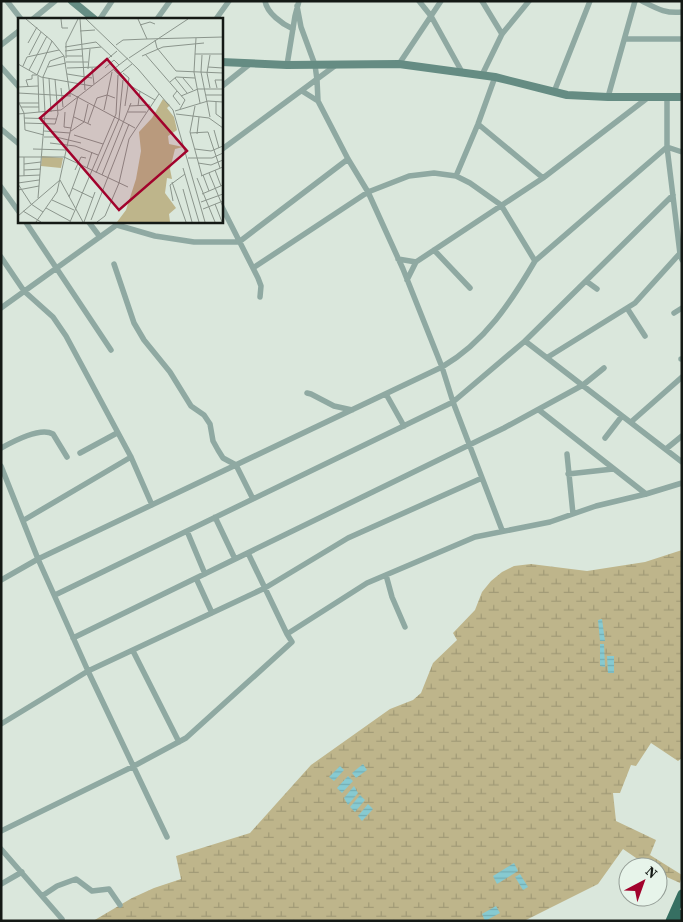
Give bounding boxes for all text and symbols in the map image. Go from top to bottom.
inset map [18,18,222,222]
north arrow [618,857,668,907]
text: N [641,861,662,883]

